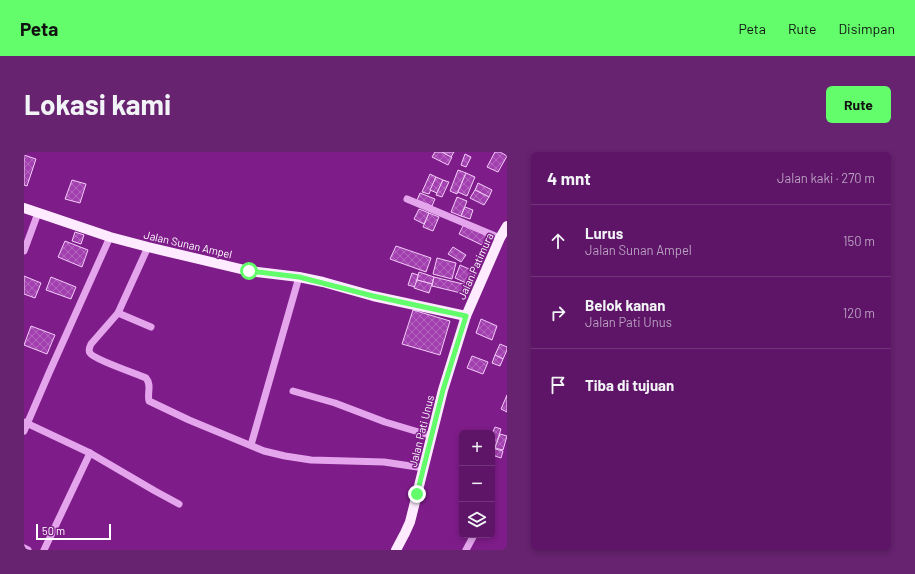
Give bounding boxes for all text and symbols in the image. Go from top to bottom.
text: Peta [20,17,58,40]
text: Peta [738,20,766,37]
text: Rute [788,20,816,37]
text: Disimpan [838,20,895,37]
button: Rute [826,86,891,123]
text: Lokasi kami [24,87,171,121]
text: 4 mnt [547,168,591,188]
text: Jalan kaki · 270 m [777,170,875,186]
text: Lurus [585,224,623,242]
street label: Jalan Sunan Ampel [142,227,234,261]
icon: ahead [547,230,569,252]
street label: Jalan Patimura [454,231,496,301]
text: 150 m [843,233,875,249]
text: Jalan Sunan Ampel [585,242,692,258]
route start [240,262,258,280]
text: Belok kanan [585,296,665,314]
icon: right [547,302,569,324]
text: 120 m [843,305,875,321]
text: Jalan Pati Unus [585,314,672,330]
icon: arrive [547,374,569,396]
text: Tiba di tujuan [585,376,674,394]
street label: Jalan Pati Unus [406,394,436,468]
map controls [459,430,495,538]
button: + [459,430,495,466]
button: − [459,466,495,502]
route end [408,485,426,503]
button: layers [459,502,495,538]
scale bar [36,522,111,541]
text: 50 m [42,524,65,537]

